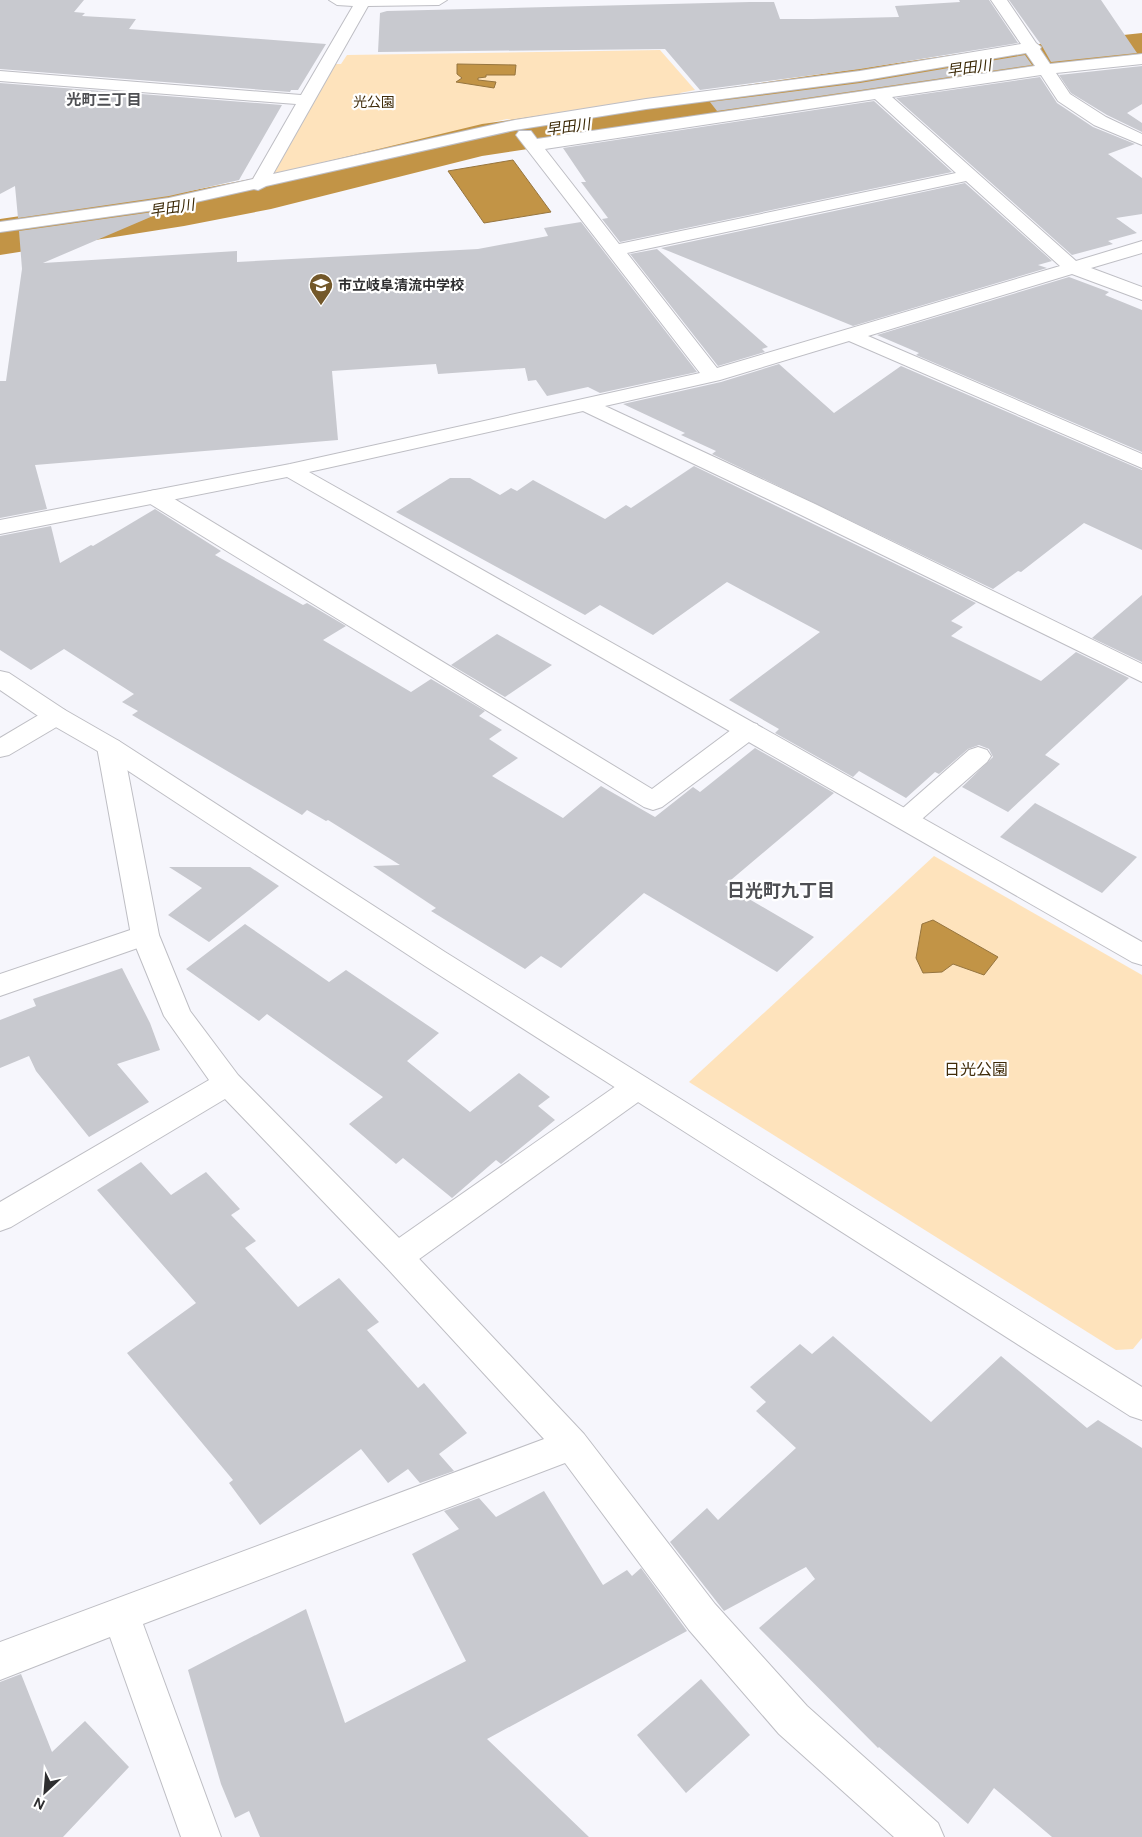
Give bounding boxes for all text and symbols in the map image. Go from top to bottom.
water label: 早田川 [945,55,995,81]
district label: 光町三丁目 [66,90,142,110]
park label: 光公園 [353,93,395,111]
water label: 早田川 [544,114,594,140]
water label: 早田川 [148,194,198,221]
school or university icon: 市立岐阜清流中学校 [308,272,334,306]
place label: 市立岐阜清流中学校 [338,276,464,294]
district label: 日光町九丁目 [727,879,835,903]
park label: 日光公園 [944,1059,1008,1080]
north arrow [20,1767,70,1817]
text: N [31,1793,48,1814]

